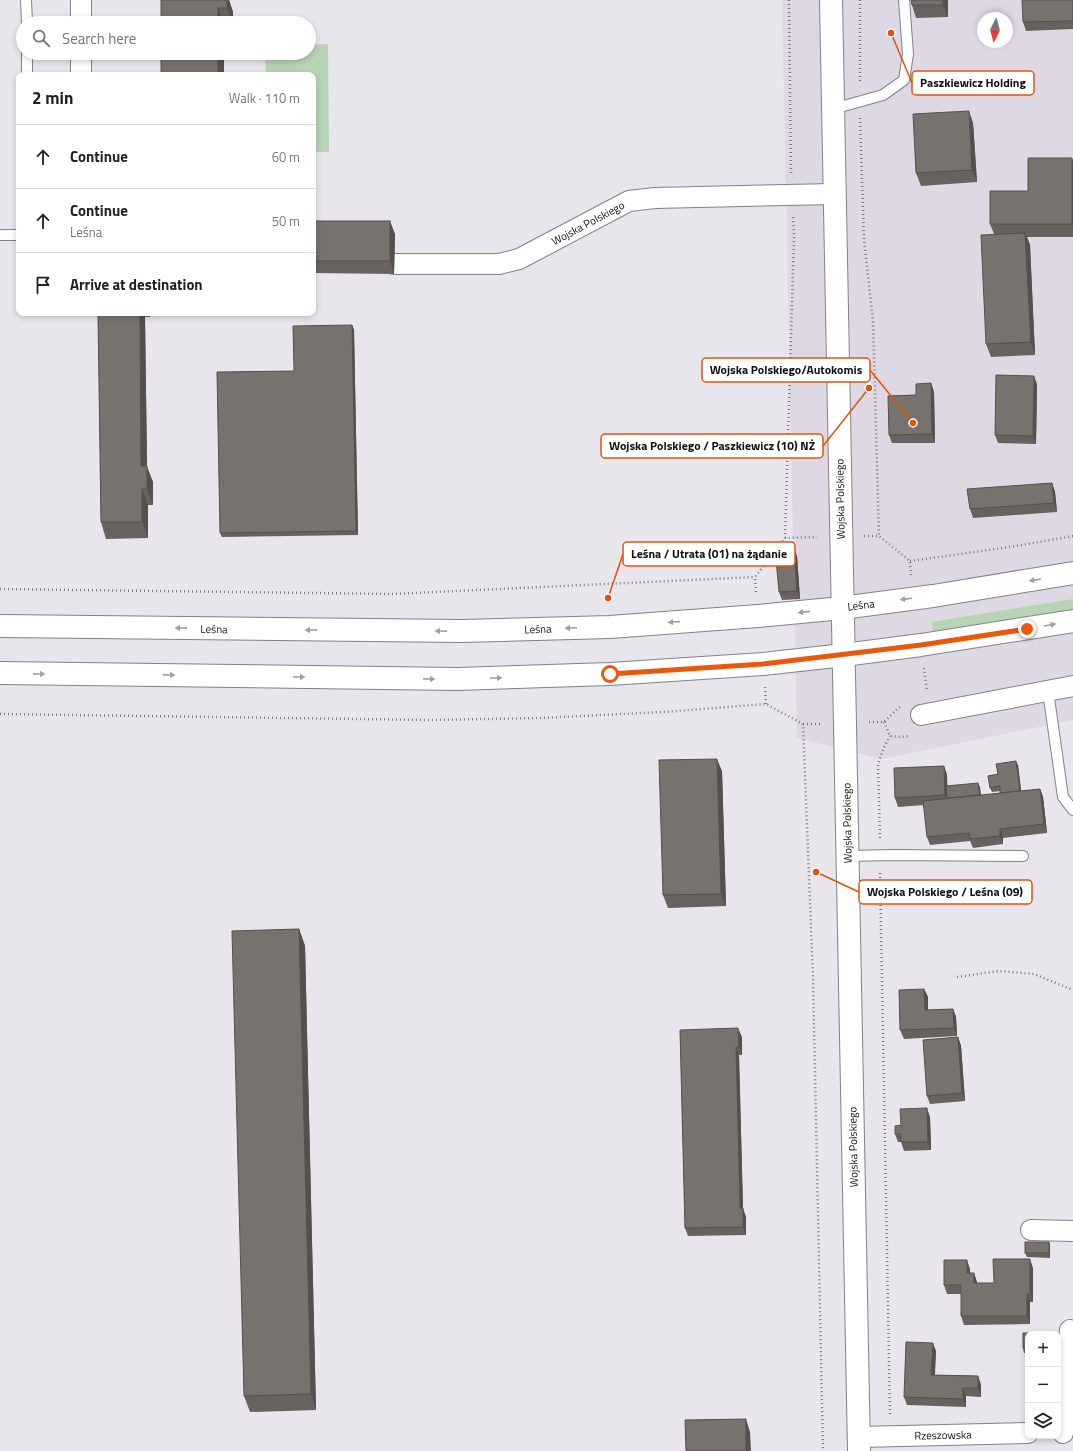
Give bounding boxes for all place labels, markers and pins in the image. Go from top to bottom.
callout: Paszkiewicz Holding [912,71,1034,95]
callout: Wojska Polskiego/Autokomis [702,358,870,382]
callout: Wojska Polskiego / Paszkiewicz (10) NŻ [601,434,823,458]
callout: Leśna / Utrata (01) na żądanie [623,542,795,566]
callout: Wojska Polskiego / Leśna (09) [859,880,1032,904]

